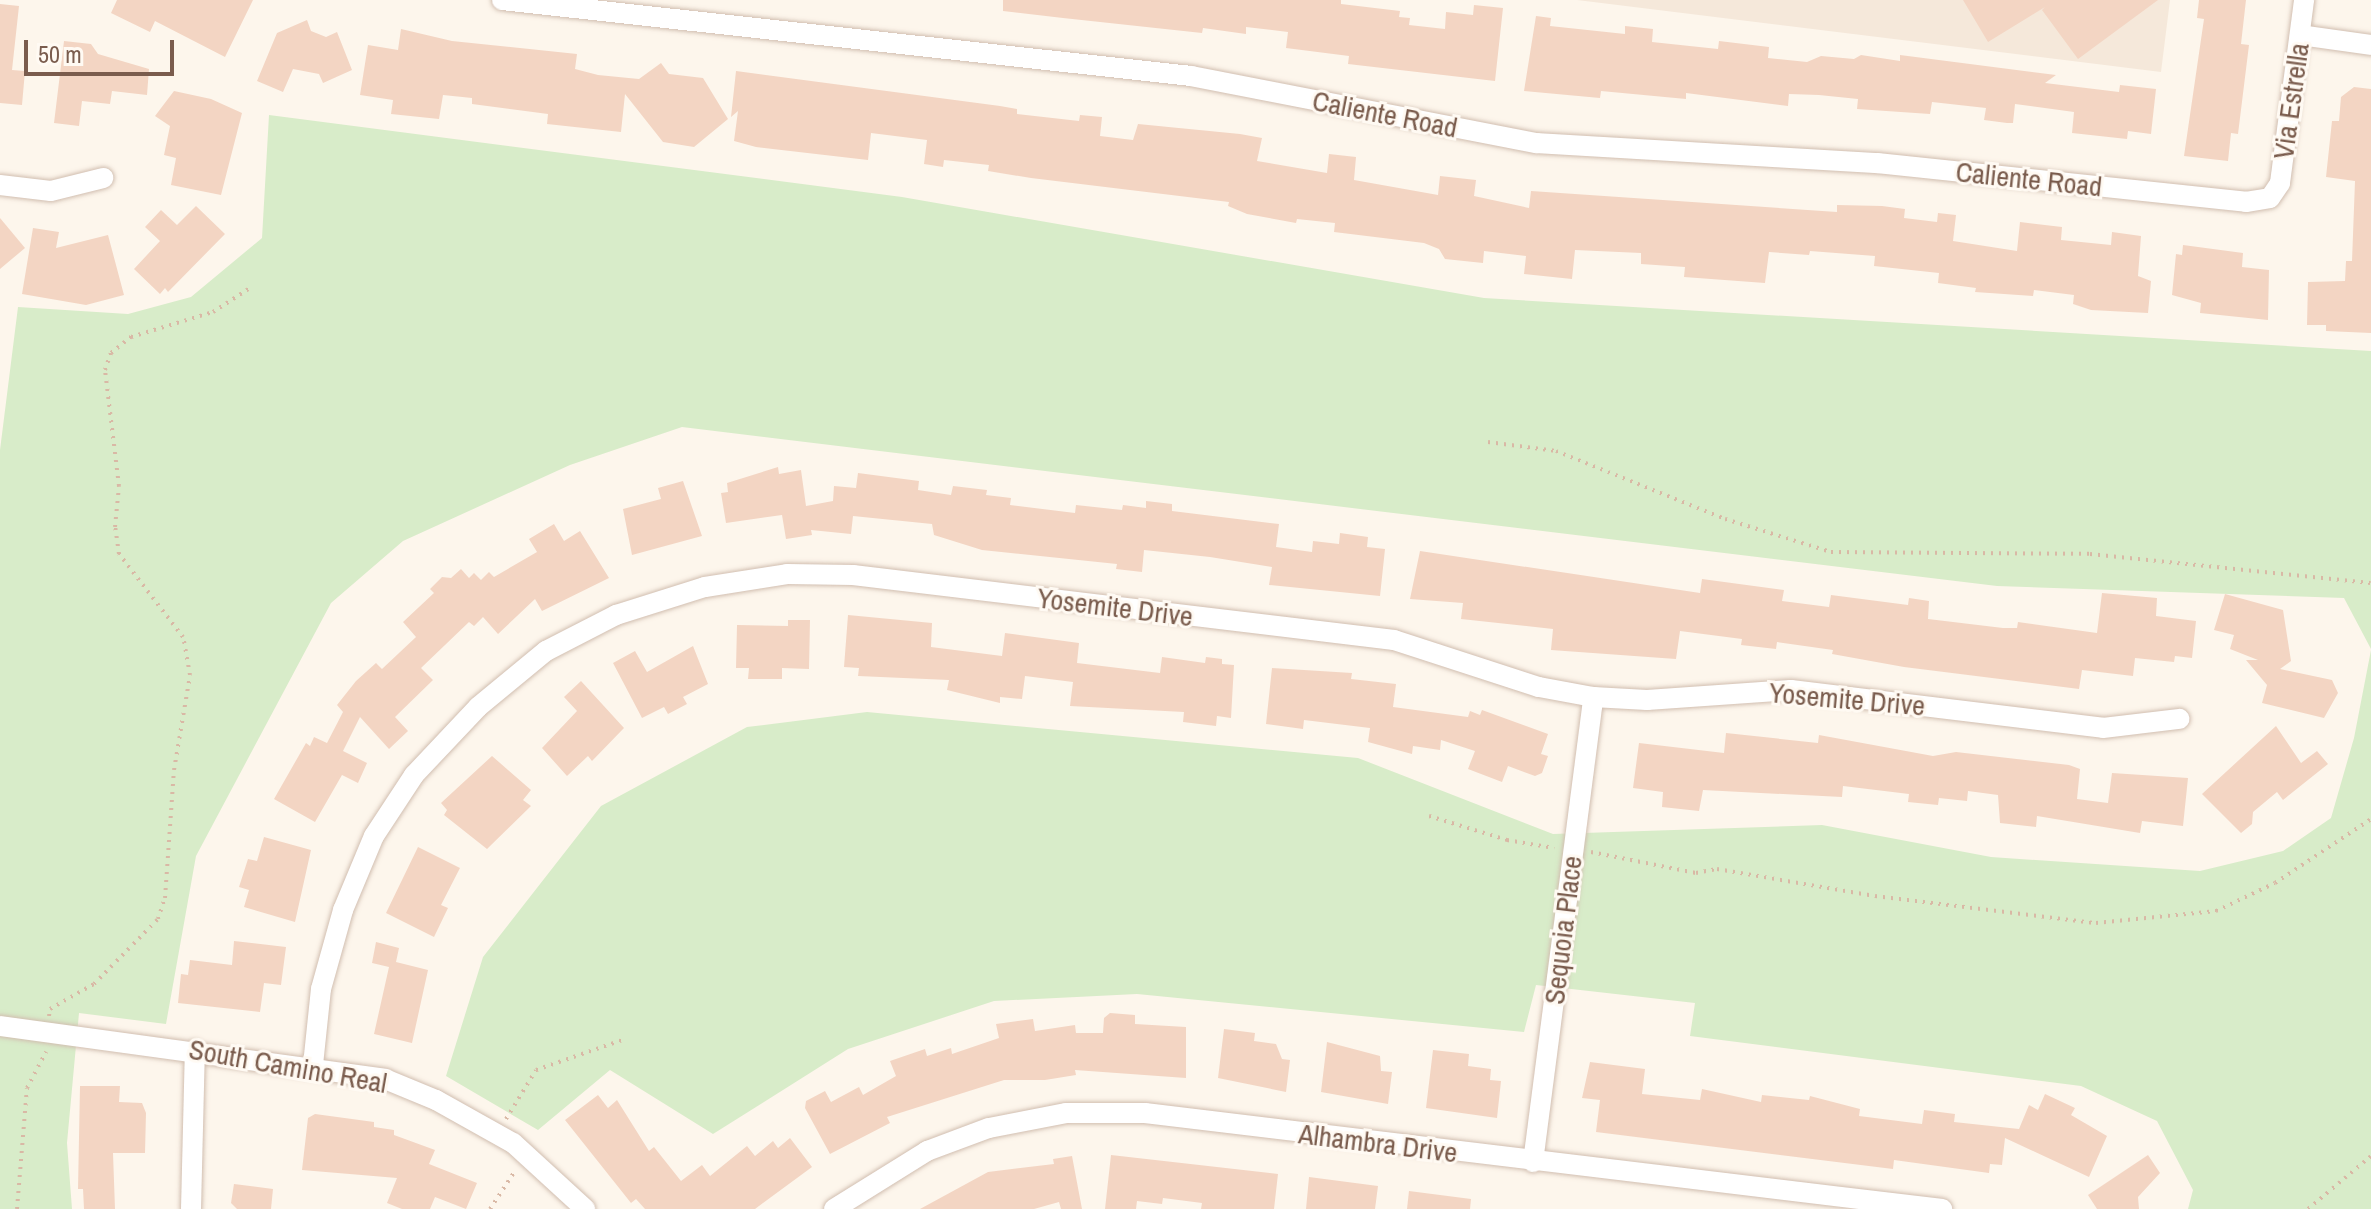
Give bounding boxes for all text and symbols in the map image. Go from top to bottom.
scale bar [28,24,178,74]
text: 50 m [38,38,82,70]
street label: Via Estrella [2266,41,2316,161]
street label: Caliente Road [1310,84,1460,144]
street label: Caliente Road [1954,155,2104,203]
street label: Yosemite Drive [1035,581,1195,633]
street label: Yosemite Drive [1768,675,1926,723]
street label: Sequoia Place [1537,854,1589,1006]
street label: South Camino Real [186,1032,390,1100]
street label: Alhambra Drive [1297,1117,1459,1169]

